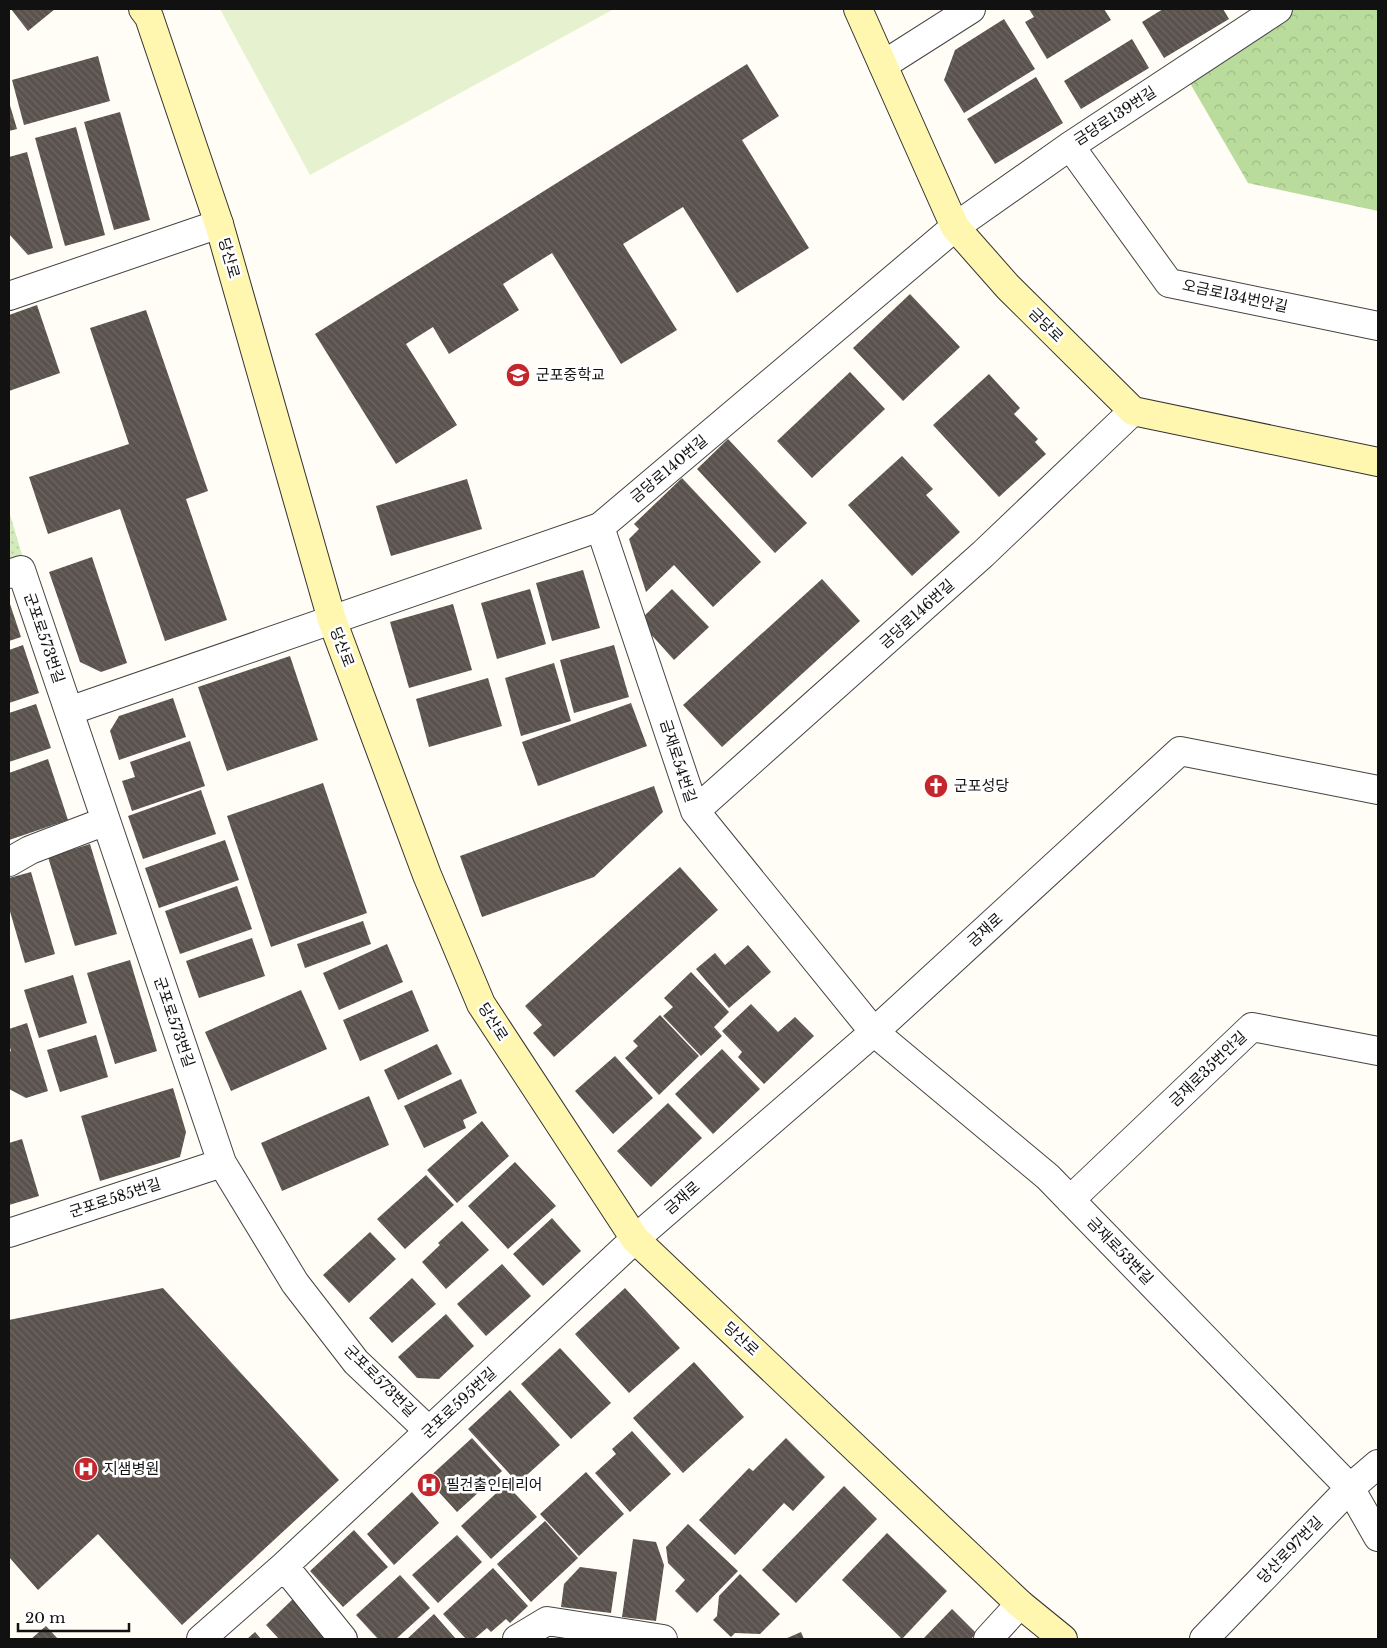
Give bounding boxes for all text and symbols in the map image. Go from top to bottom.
street label: 금당로139번길 [1070,82,1160,149]
street label: 당산로 [215,235,244,280]
street label: 오금로134번안길 [1181,275,1290,316]
street label: 금당로 [1025,303,1068,346]
school or university icon: 군포중학교 [505,362,531,388]
place label: 군포중학교 [536,365,605,384]
street label: 금당로140번길 [626,431,711,506]
street label: 금당로146번길 [875,575,958,652]
street label: 군포로573번길 [20,590,69,686]
street label: 당산로 [326,624,359,670]
street label: 금재로54번길 [656,717,701,805]
church icon: 군포성당 [923,773,949,799]
place label: 군포성당 [954,776,1009,795]
street label: 금재로 [963,909,1006,951]
street label: 군포로573번길 [150,974,199,1070]
street label: 당산로 [474,999,512,1044]
street label: 금재로35번안길 [1165,1027,1250,1110]
street label: 군포로585번길 [67,1174,163,1221]
street label: 금재로 [660,1177,704,1218]
street label: 금재로53번길 [1083,1213,1157,1288]
street label: 당산로 [720,1318,763,1360]
street label: 군포로573번길 [340,1341,420,1421]
street label: 군포로595번길 [417,1363,500,1442]
hospital icon: 지샘병원 [73,1456,99,1482]
place label: 지샘병원 [104,1459,159,1478]
hospital icon: 필건출인테리어 [416,1472,442,1498]
place label: 필건출인테리어 [446,1475,543,1494]
street label: 당산로97번길 [1253,1512,1326,1587]
scale bar [18,1600,129,1632]
text: 20 m [25,1608,65,1627]

